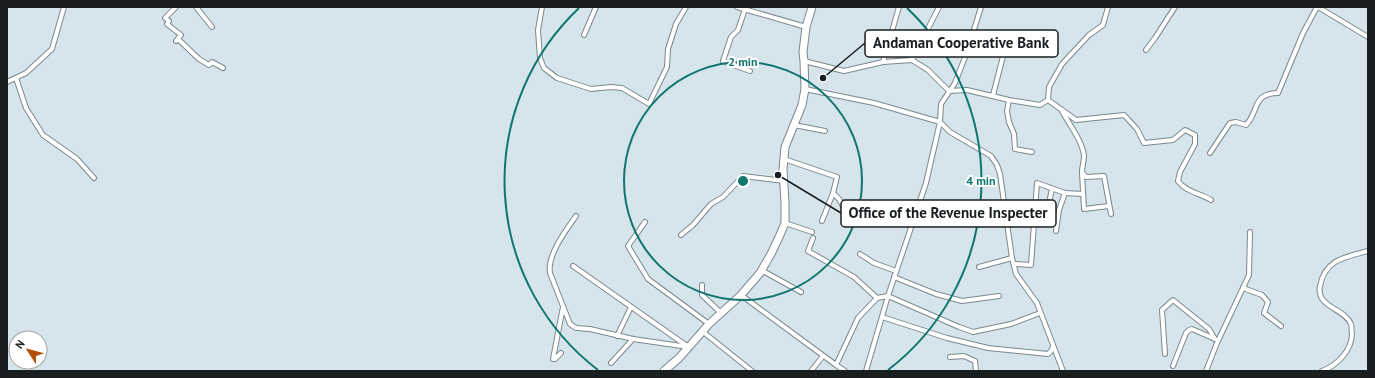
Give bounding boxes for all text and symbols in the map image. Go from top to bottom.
callout: Andaman Cooperative Bank [865,30,1058,57]
text: Andaman Cooperative Bank [873,33,1050,52]
text: 2 min [728,54,758,69]
text: 4 min [966,173,996,188]
centre of rings [736,174,750,188]
callout: Office of the Revenue Inspecter [841,200,1056,227]
text: Office of the Revenue Inspecter [848,203,1048,222]
north arrow [8,330,48,370]
text: N [12,337,28,351]

